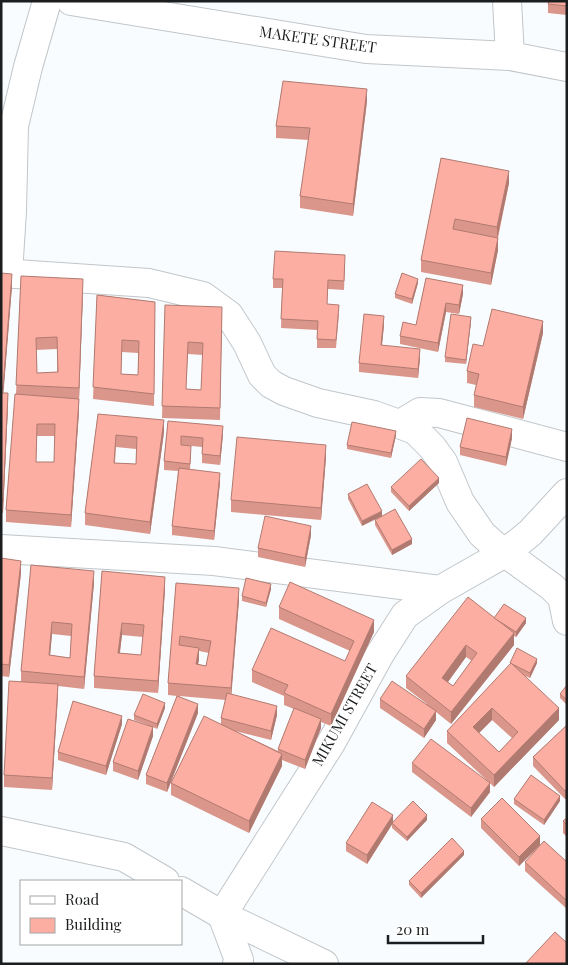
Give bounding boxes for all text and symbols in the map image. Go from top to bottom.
street label: MAKETE STREET [258,21,378,57]
street label: MIKUMI STREET [307,660,381,769]
legend [20,880,182,945]
text: Road [65,889,99,909]
scale bar [388,912,483,944]
text: Building [65,914,122,934]
text: 20 m [396,919,430,939]

